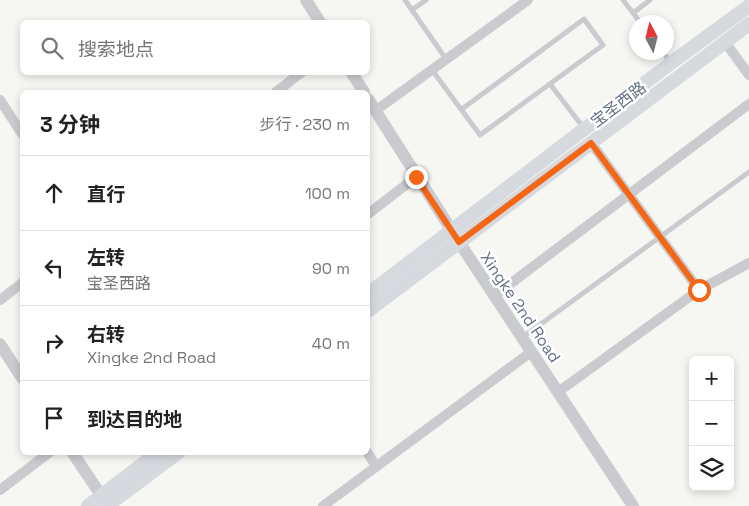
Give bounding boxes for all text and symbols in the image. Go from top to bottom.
north arrow [629,15,674,60]
search box [20,20,370,75]
icon: search [38,34,66,62]
text: 搜索地点 [78,37,154,62]
street label: 宝圣西路 [586,77,650,132]
text: 3 分钟 [40,111,100,138]
text: 步行 · 230 m [259,114,350,135]
route end [405,166,428,189]
icon: ahead [40,179,68,207]
text: 直行 [87,182,125,207]
text: 100 m [305,183,350,204]
text: 左转 [87,245,125,270]
street label: Xingke 2nd Road [476,248,565,367]
icon: left [40,254,68,282]
text: 90 m [312,258,350,279]
text: 宝圣西路 [87,273,151,294]
route start [688,279,711,302]
text: 右转 [87,322,125,347]
icon: right [40,329,68,357]
text: 40 m [312,333,350,354]
text: Xingke 2nd Road [87,347,216,368]
map controls [689,356,734,491]
button: + [689,356,734,401]
button: − [689,401,734,446]
icon: arrive [40,404,68,432]
text: 到达目的地 [87,407,182,432]
button: layers [689,446,734,491]

